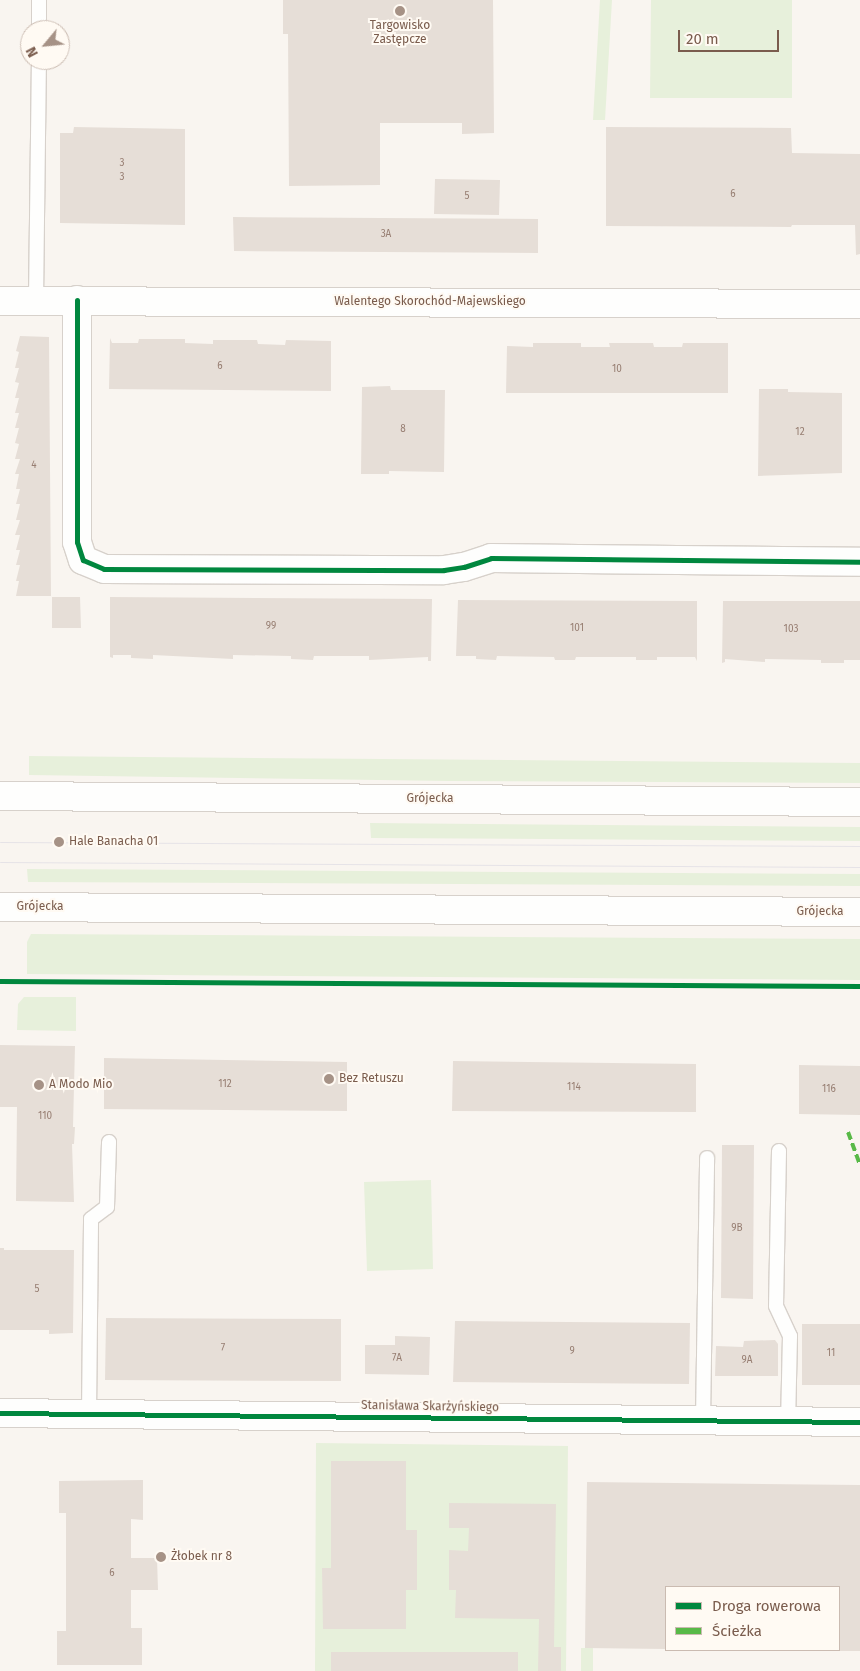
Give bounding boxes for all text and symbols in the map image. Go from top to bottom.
marker: Targowisko Zastępcze [394,5,406,17]
place label: Targowisko Zastępcze [370,19,430,47]
north arrow [20,20,70,70]
scale bar [680,20,781,52]
text: 20 m [686,30,719,48]
text: N [23,44,42,60]
house number: 3 [120,158,124,170]
house number: 3 [120,172,124,184]
house number: 6 [730,189,736,201]
house number: 5 [464,191,470,203]
house number: 3A [381,229,391,241]
street label: Walentego Skorochód-Majewskiego [334,295,526,309]
house number: 6 [217,361,223,373]
house number: 10 [612,364,622,376]
house number: 8 [400,424,406,436]
house number: 12 [795,427,805,439]
house number: 4 [31,460,37,472]
house number: 99 [266,621,276,633]
house number: 101 [570,623,584,635]
house number: 103 [784,624,798,636]
street label: Grójecka [407,792,453,806]
place label: Hale Banacha 01 [69,835,158,849]
marker: Hale Banacha 01 [53,836,65,848]
street label: Grójecka [17,900,63,914]
street label: Grójecka [797,905,843,919]
place label: Bez Retuszu [339,1072,404,1086]
marker: Bez Retuszu [323,1073,335,1085]
place label: A Modo Mio [49,1078,112,1092]
marker: A Modo Mio [33,1079,45,1091]
house number: 112 [218,1079,232,1091]
house number: 114 [567,1082,581,1094]
house number: 116 [822,1084,836,1096]
house number: 110 [38,1111,52,1123]
house number: 9B [731,1223,743,1235]
house number: 5 [34,1284,40,1296]
house number: 7 [221,1343,225,1355]
house number: 9 [569,1346,575,1358]
house number: 11 [827,1348,835,1360]
house number: 7A [392,1353,402,1365]
house number: 9A [742,1355,752,1367]
street label: Stanisława Skarżyńskiego [361,1399,499,1415]
place label: Żłobek nr 8 [171,1550,232,1564]
marker: Żłobek nr 8 [155,1551,167,1563]
house number: 6 [109,1568,115,1580]
legend [665,1586,840,1651]
text: Droga rowerowa [712,1597,821,1615]
text: Ścieżka [712,1622,762,1640]

